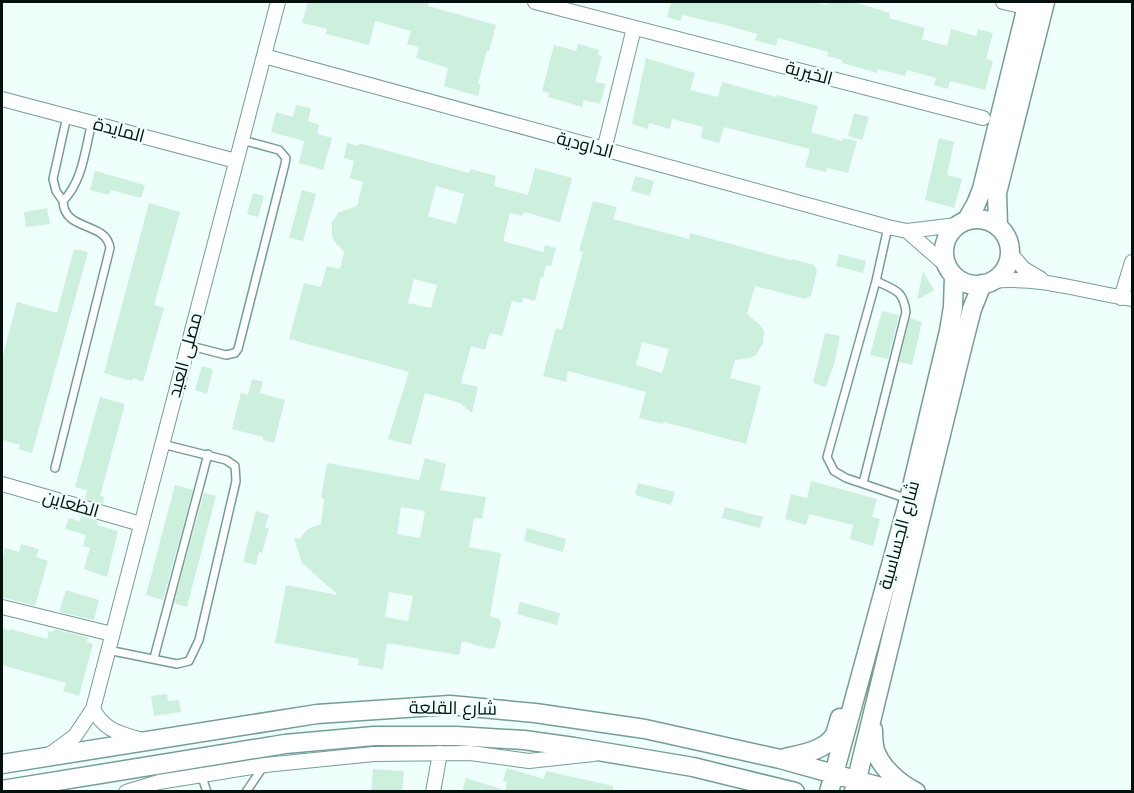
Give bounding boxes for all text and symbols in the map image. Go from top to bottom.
street label: الخيرية [783,55,835,90]
street label: المايدة [91,112,147,147]
street label: الداودية [554,126,616,163]
street label: مصلى العيد [162,310,207,400]
street label: شارع الجساسية [873,478,925,592]
street label: الظعاين [40,485,102,522]
street label: شارع القلعة [409,695,497,721]

